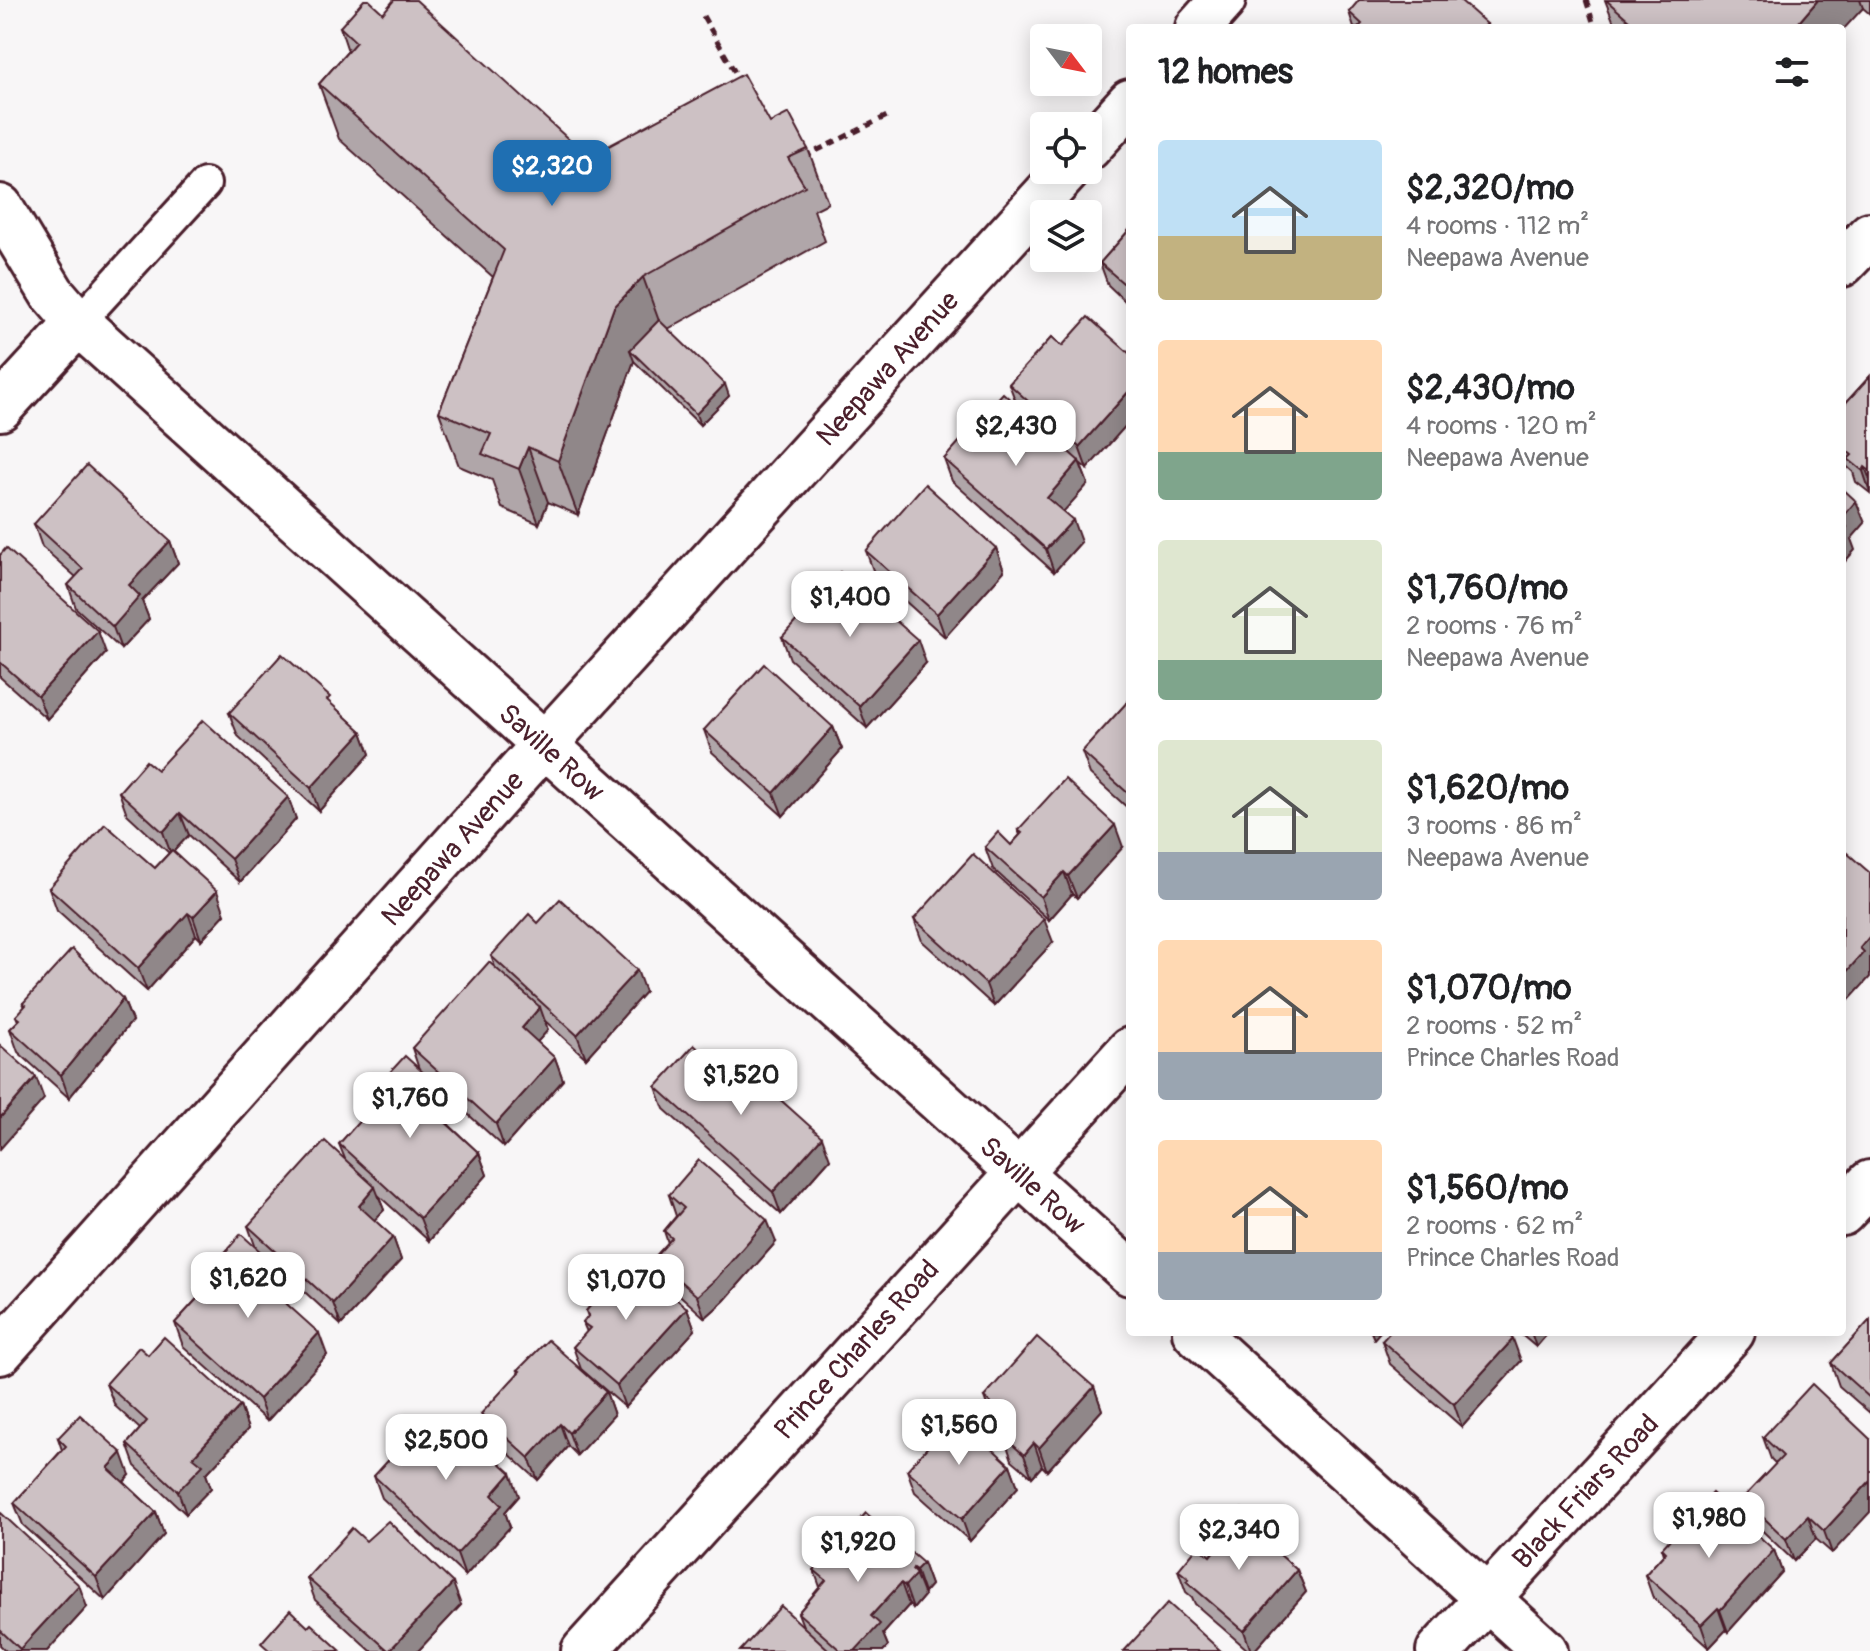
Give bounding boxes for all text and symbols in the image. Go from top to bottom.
north arrow [1030,24,1102,96]
map controls [1030,24,1102,272]
icon: filters [1770,50,1814,94]
text: 12 homes [1158,51,1293,94]
button: locate [1030,112,1102,184]
pin: $2,320 [487,140,617,208]
text: $2,320 [511,150,593,182]
text: $2,320/mo [1406,167,1574,210]
icon: home [1222,172,1318,268]
button: layers [1030,200,1102,272]
text: 4 rooms · 112 m² [1406,210,1589,242]
text: Neepawa Avenue [1406,242,1589,274]
street label: Neepawa Avenue [809,284,967,454]
text: $2,430/mo [1406,367,1575,410]
icon: home [1222,372,1318,468]
pin: $2,430 [951,400,1081,468]
text: $2,430 [975,410,1057,442]
text: 4 rooms · 120 m² [1406,410,1597,442]
text: Neepawa Avenue [1406,442,1589,474]
text: $1,760/mo [1406,567,1568,610]
pin: $1,400 [785,571,915,639]
icon: home [1222,572,1318,668]
text: $1,400 [809,581,891,613]
text: 2 rooms · 76 m² [1406,610,1583,642]
text: Neepawa Avenue [1406,642,1589,674]
street label: Saville Row [491,697,611,810]
street label: Neepawa Avenue [374,764,532,934]
text: $1,620/mo [1406,767,1569,810]
icon: home [1222,772,1318,868]
text: 3 rooms · 86 m² [1406,810,1582,842]
text: Neepawa Avenue [1406,842,1589,874]
text: $1,070/mo [1406,967,1571,1010]
icon: home [1222,972,1318,1068]
text: 2 rooms · 52 m² [1406,1010,1582,1042]
text: Prince Charles Road [1406,1042,1620,1074]
pin: $1,520 [676,1049,806,1117]
text: $1,520 [702,1059,780,1091]
pin: $1,760 [345,1072,475,1140]
text: $1,760 [371,1082,449,1114]
street label: Saville Row [972,1130,1092,1243]
text: $1,560/mo [1406,1167,1568,1210]
icon: home [1222,1172,1318,1268]
text: 2 rooms · 62 m² [1406,1210,1583,1242]
text: Prince Charles Road [1406,1242,1620,1274]
pin: $1,620 [183,1252,313,1320]
street label: Prince Charles Road [767,1253,947,1447]
pin: $1,070 [561,1254,691,1322]
text: $1,620 [209,1262,287,1294]
text: $1,070 [586,1264,666,1296]
pin: $1,560 [894,1399,1024,1467]
street label: Black Friars Road [1505,1407,1667,1577]
text: $1,560 [920,1409,998,1441]
pin: $2,500 [381,1414,511,1482]
text: $2,500 [404,1424,488,1456]
pin: $1,980 [1644,1492,1774,1560]
text: $1,980 [1671,1502,1747,1534]
pin: $2,340 [1174,1504,1304,1572]
text: $2,340 [1198,1514,1280,1546]
pin: $1,920 [793,1516,923,1584]
text: $1,920 [820,1526,896,1558]

